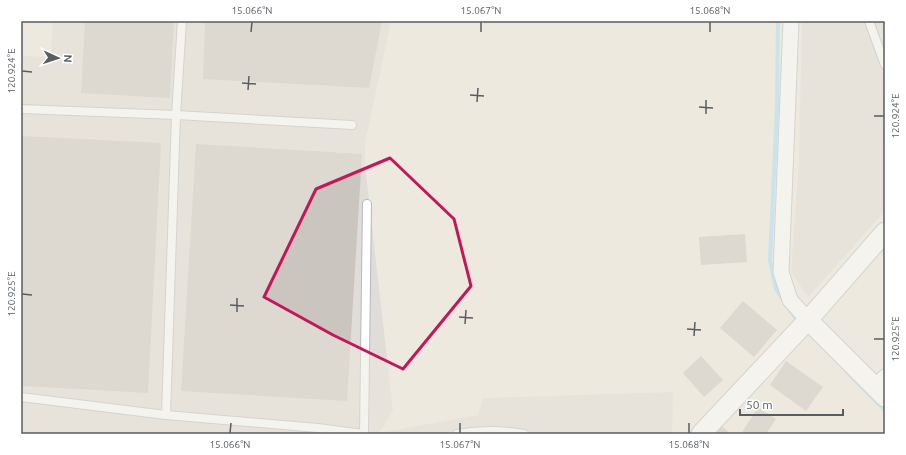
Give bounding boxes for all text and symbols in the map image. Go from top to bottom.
text: 15.066°N [231,5,273,16]
text: 15.067°N [460,5,502,16]
text: 15.068°N [689,5,731,16]
north arrow [38,38,78,78]
text: 120.924°E [6,48,17,94]
text: N [62,54,74,63]
text: 120.924°E [890,93,901,139]
text: 120.925°E [6,271,17,317]
text: 120.925°E [890,316,901,362]
scale bar [740,391,843,417]
text: 50 m [746,398,773,411]
text: 15.066°N [209,439,251,450]
text: 15.067°N [439,439,481,450]
text: 15.068°N [668,439,710,450]

